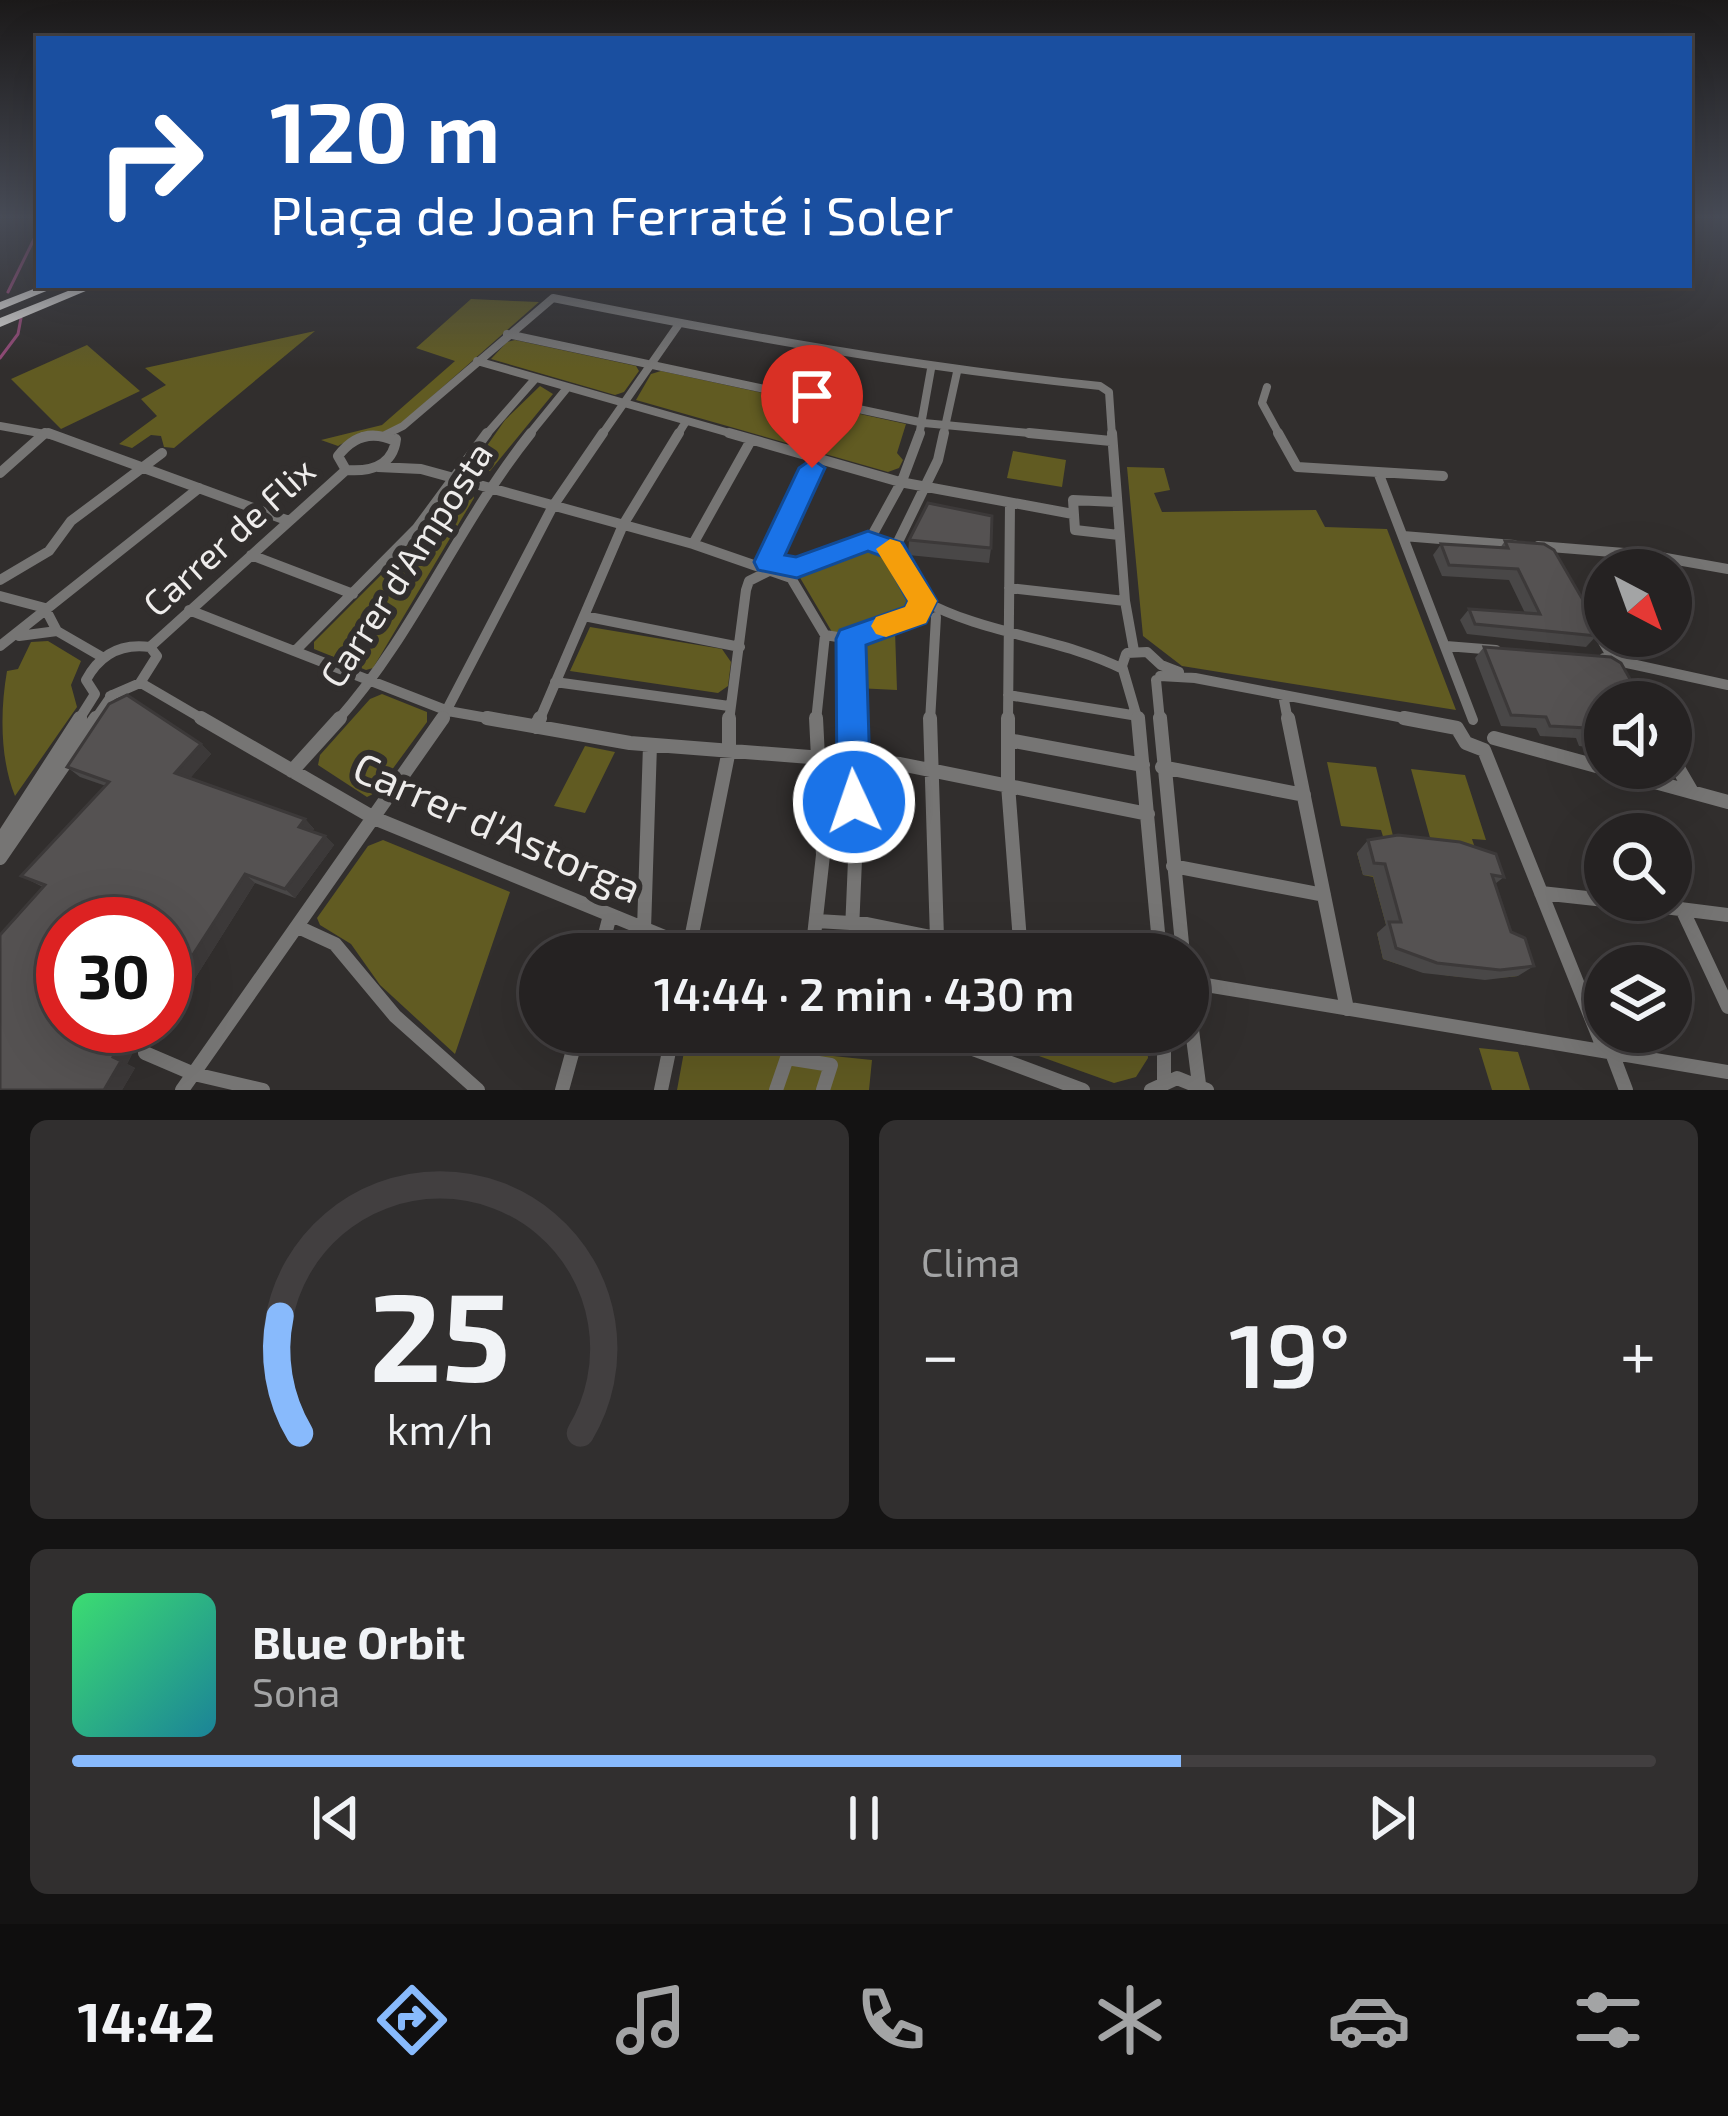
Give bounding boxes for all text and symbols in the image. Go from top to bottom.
text: 120 m [270,79,500,180]
icon: right [72,84,228,240]
text: Plaça de Joan Ferraté i Soler [270,181,954,246]
pin [761,345,863,468]
icon: arrive [779,363,845,429]
street label: Carrer d'Amposta [310,433,500,695]
street label: Carrer de Flix [133,448,323,624]
north arrow [1584,549,1692,657]
map controls [1584,549,1692,1053]
button: sound [1584,681,1692,789]
position arrow [791,739,917,865]
street label: Carrer d'Astorga [346,740,650,912]
button: search [1584,813,1692,921]
speed limit sign: 30 [36,897,192,1053]
button: layers [1584,945,1692,1053]
text: 14:44 · 2 min · 430 m [654,966,1074,1020]
text: Clima [921,1238,1020,1285]
text: 25 [369,1257,510,1407]
text: 19° [1229,1298,1350,1406]
text: − [921,1313,960,1392]
text: + [1620,1313,1656,1392]
text: km/h [386,1401,493,1453]
text: Blue Orbit [252,1614,465,1668]
text: Sona [252,1668,340,1715]
icon: previous [303,1785,369,1851]
icon: pause [831,1785,897,1851]
icon: next [1359,1785,1425,1851]
icon: directions [370,1978,454,2062]
icon: music [609,1978,693,2062]
icon: phone [849,1978,933,2062]
icon: climate [1088,1978,1172,2062]
icon: car [1327,1978,1411,2062]
icon: filters [1566,1978,1650,2062]
text: 14:42 [78,1988,215,2053]

